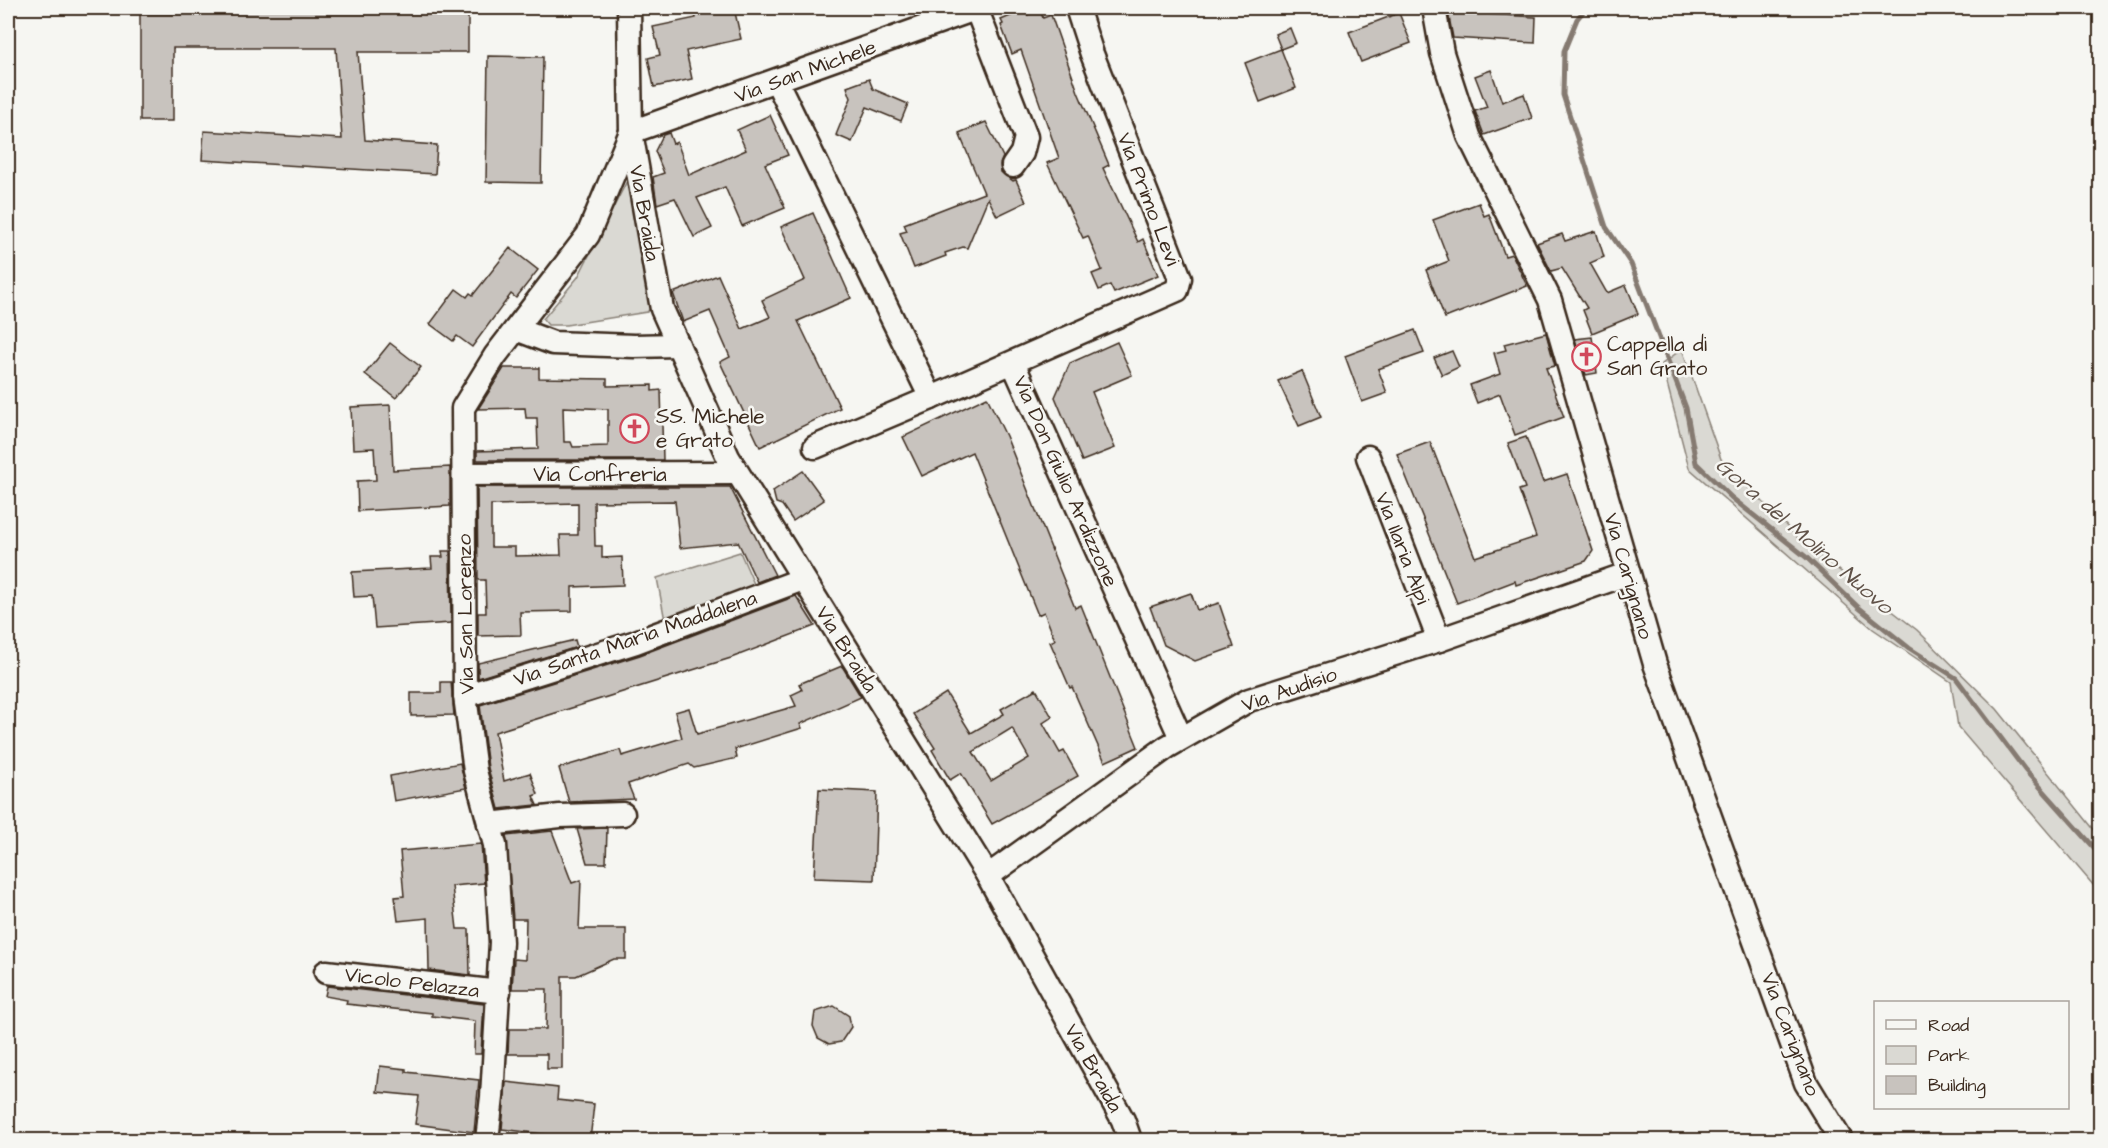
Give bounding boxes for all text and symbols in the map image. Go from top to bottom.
street label: Via San Michele [730,32,880,111]
street label: Via Primo Levi [1110,129,1187,270]
street label: Via Braida [622,163,667,264]
place label: Cappella di San Grato [1607,330,1707,383]
church icon: Cappella di San Grato [1570,340,1602,372]
street label: Via Don Giulio Ardizzone [1006,371,1125,591]
place label: SS. Michele e Grato [656,402,765,455]
church icon: SS. Michele e Grato [619,412,651,444]
water label: Gora del Molino Nuovo [1709,450,1901,623]
street label: Via Confreria [533,460,667,489]
street label: Via Ilaria Alpi [1367,488,1437,609]
street label: Via Carignano [1595,510,1660,643]
street label: Via San Lorenzo [450,533,481,695]
street label: Via Santa Maria Maddalena [510,583,761,694]
street label: Via Braida [809,600,885,698]
street label: Via Audisio [1238,660,1341,719]
street label: Vicolo Pelazza [343,960,481,1005]
street label: Via Carignano [1752,968,1827,1101]
legend [1874,1001,2069,1109]
text: Road [1928,1013,1969,1038]
street label: Via Braida [1057,1019,1130,1118]
text: Park [1928,1043,1970,1068]
text: Building [1928,1073,1986,1099]

